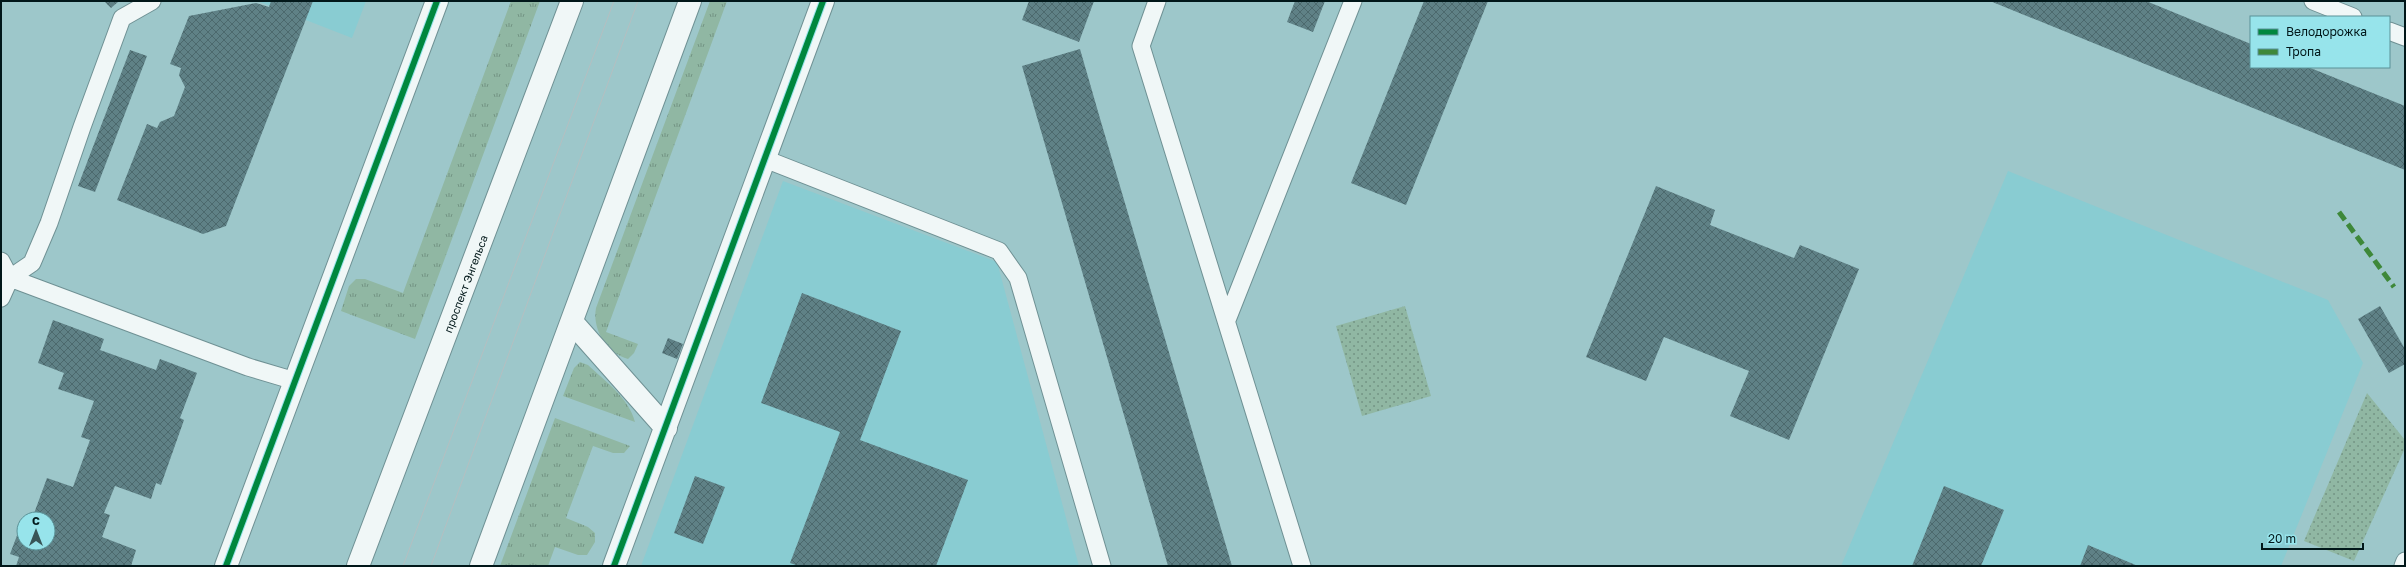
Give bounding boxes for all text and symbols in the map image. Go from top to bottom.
legend [2250,16,2390,68]
text: Велодорожка [2286,24,2367,39]
text: Тропа [2286,44,2321,59]
street label: проспект Энгельса [441,233,489,334]
north arrow [16,511,56,551]
text: С [32,514,40,527]
scale bar [2262,525,2363,551]
text: 20 m [2268,531,2296,546]

